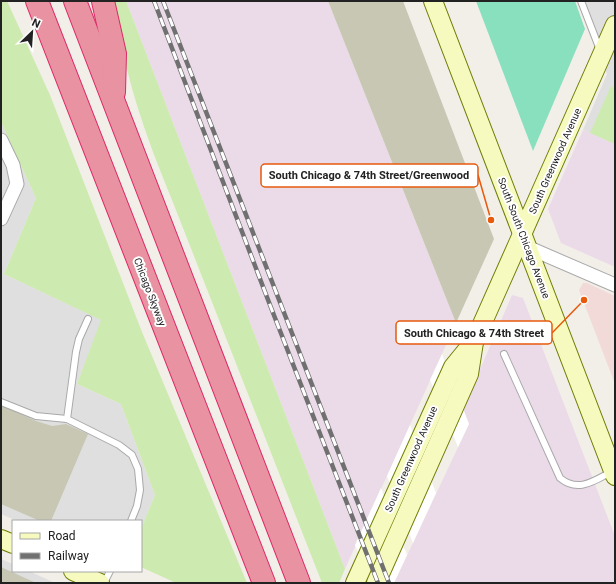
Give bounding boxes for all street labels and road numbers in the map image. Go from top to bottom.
street label: South Greenwood Avenue [527,107,583,215]
street label: South South Chicago Avenue [496,176,552,300]
street label: Chicago Skyway [132,256,168,328]
street label: South Greenwood Avenue [383,405,439,513]

